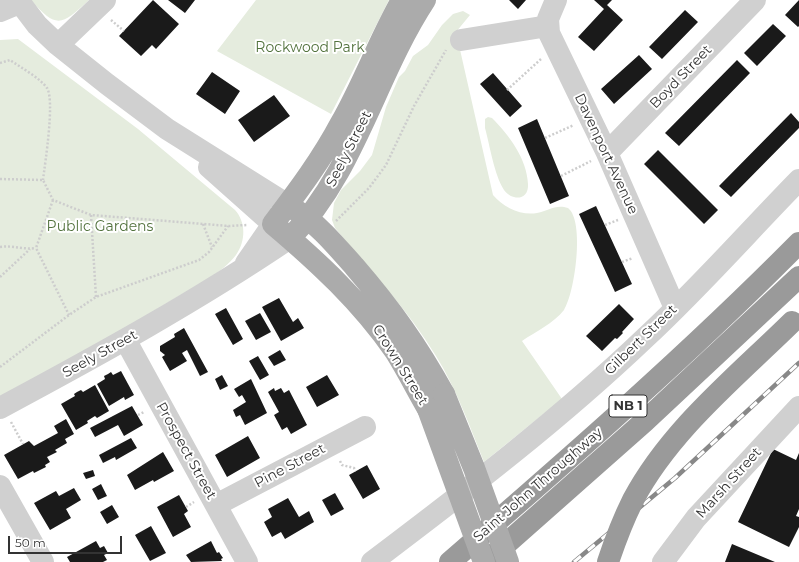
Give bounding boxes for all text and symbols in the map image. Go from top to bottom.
park label: Rockwood Park [255,40,365,56]
street label: Boyd Street [646,42,716,112]
street label: Davenport Avenue [571,91,641,217]
street label: Seely Street [323,108,375,190]
park label: Public Gardens [47,219,153,235]
street label: Gilbert Street [601,301,681,379]
street label: Crown Street [369,322,431,408]
street label: Seely Street [60,327,140,381]
road number: NB 1 [609,395,647,417]
street label: Prospect Street [152,400,220,502]
street label: Saint John Throughway [470,424,606,546]
street label: Pine Street [252,440,328,492]
street label: Marsh Street [693,444,765,522]
scale bar [10,528,124,554]
text: 50 m [15,535,46,550]

